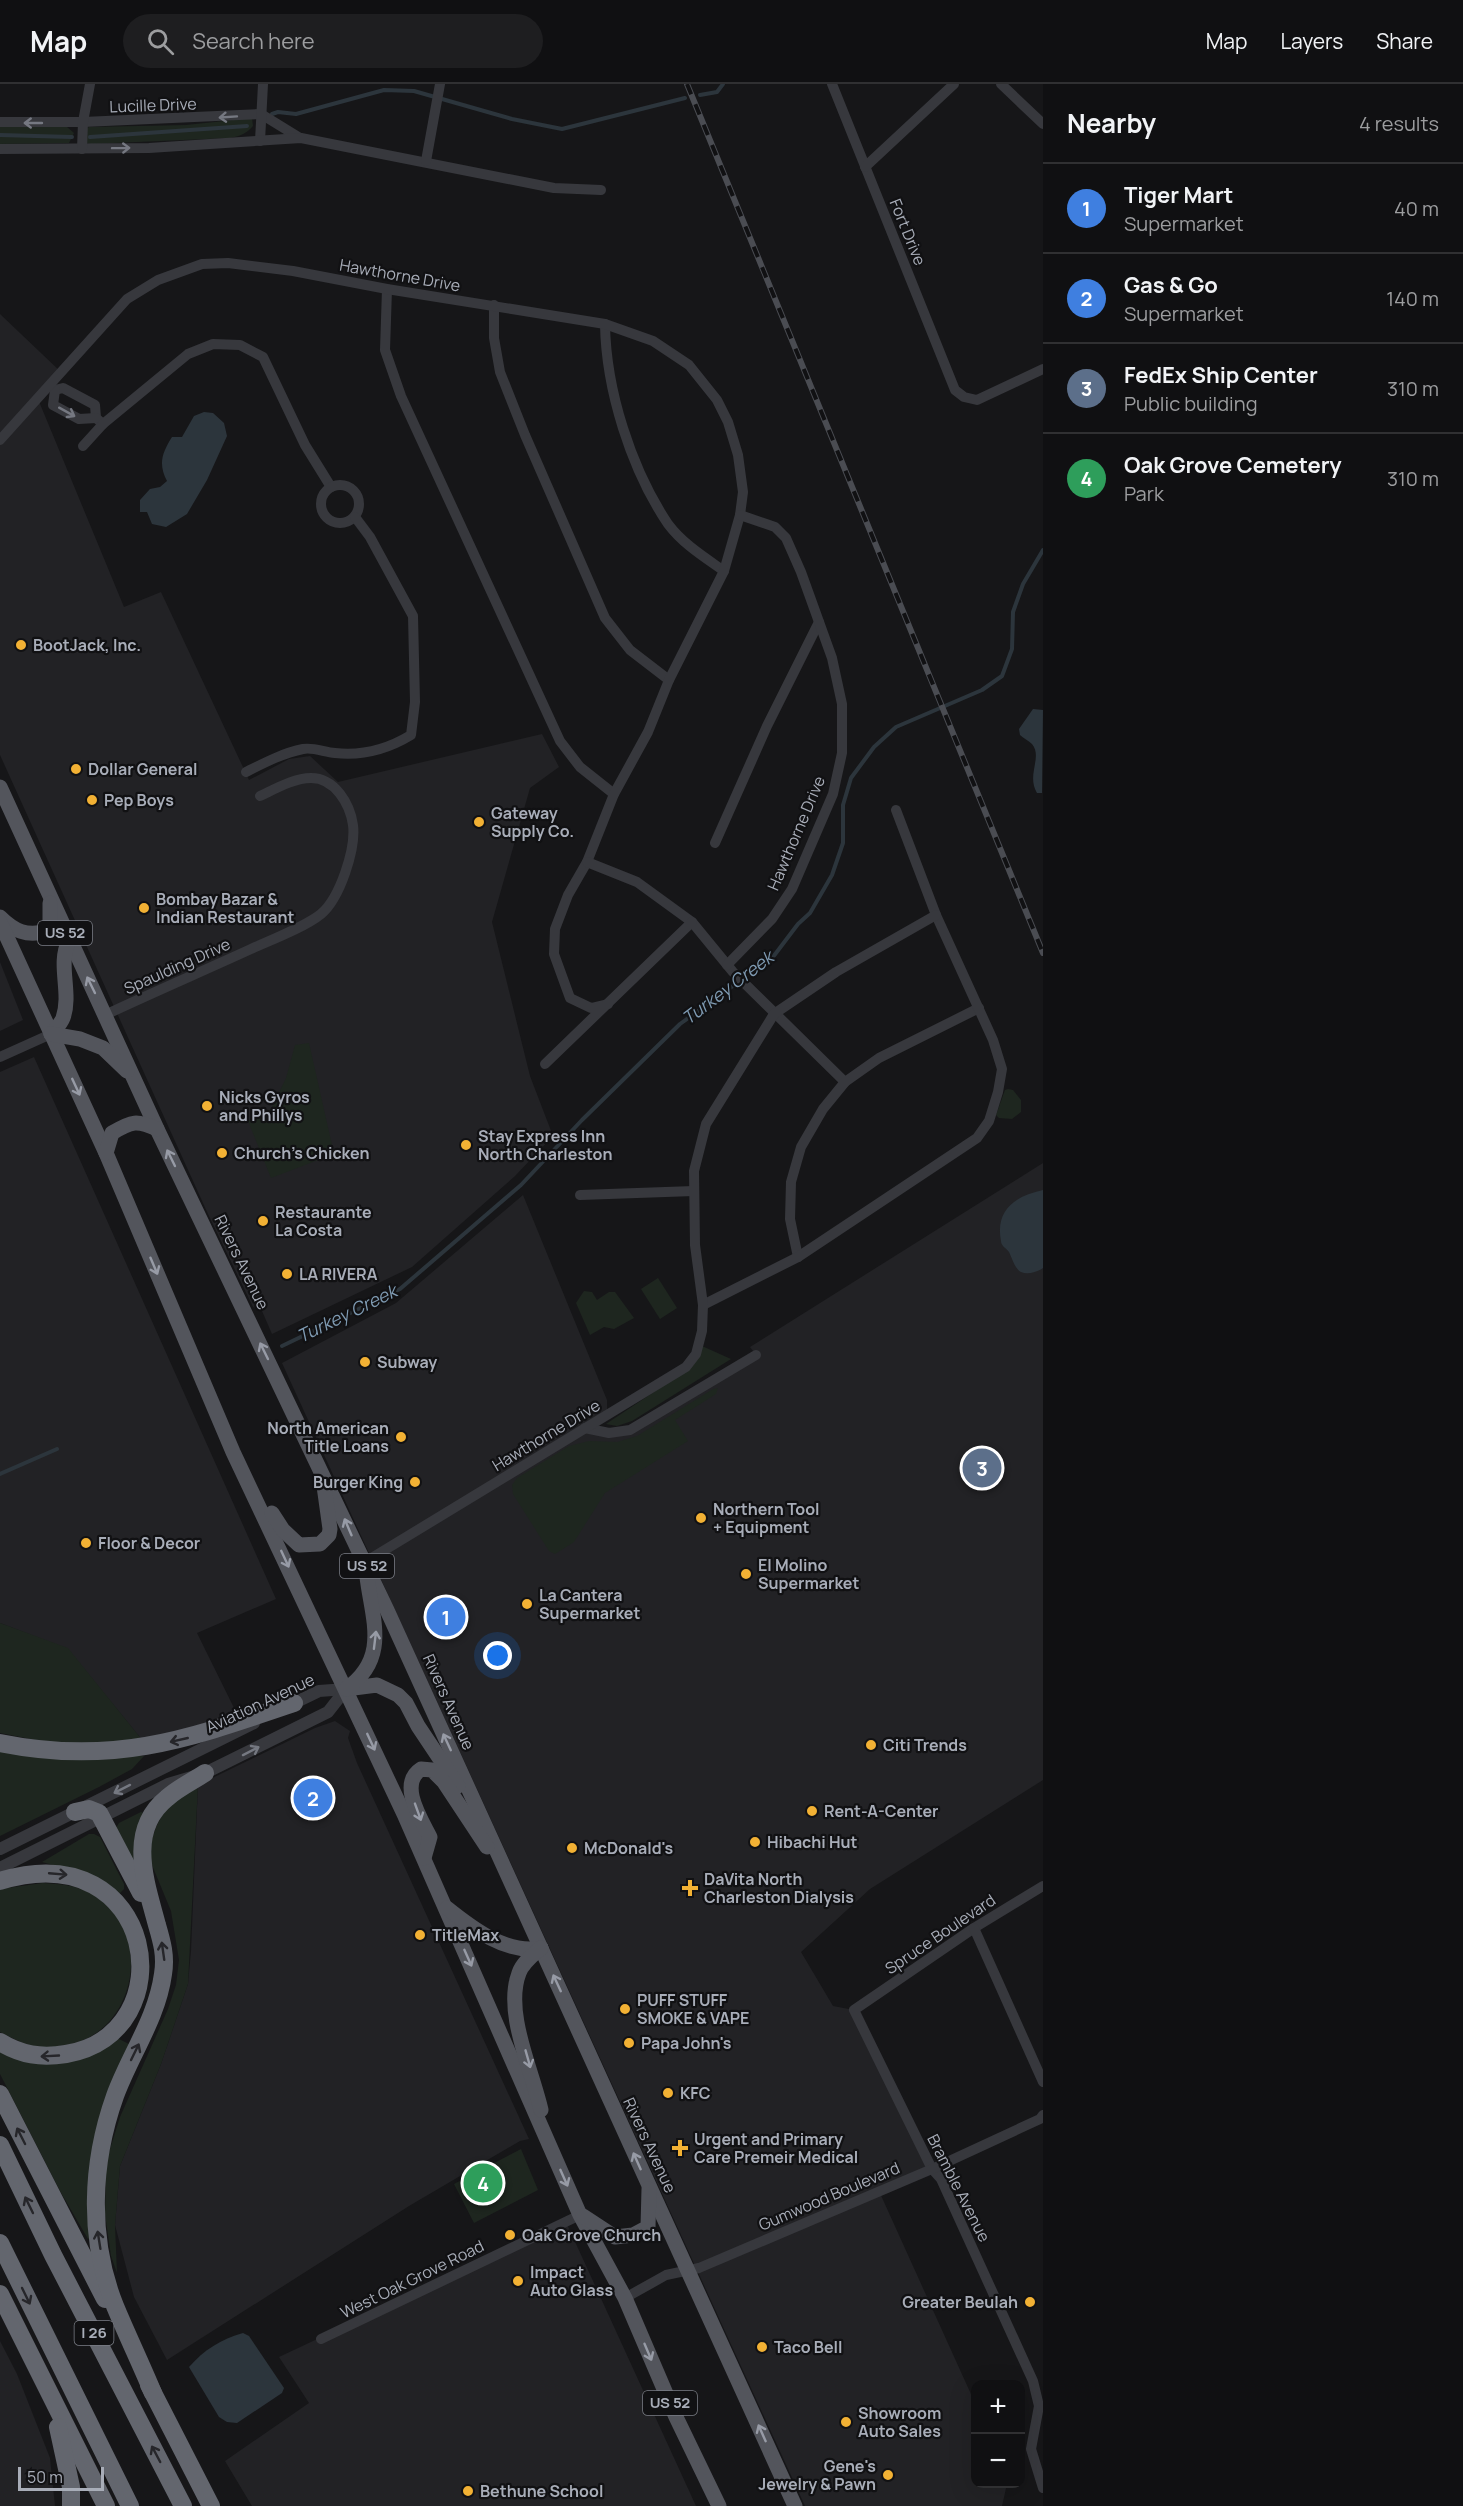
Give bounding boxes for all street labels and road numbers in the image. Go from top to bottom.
street label: Lucille Drive [109,92,197,118]
street label: Fort Drive [885,195,931,269]
street label: Hawthorne Drive [338,254,462,296]
street label: Hawthorne Drive [762,772,830,894]
road number: US 52 [38,921,92,945]
street label: Spaulding Drive [120,933,234,999]
street label: Rivers Avenue [210,1211,274,1313]
street label: Hawthorne Drive [488,1394,604,1476]
road number: US 52 [340,1554,394,1578]
street label: Rivers Avenue [418,1651,480,1753]
street label: Aviation Avenue [202,1668,318,1738]
street label: Spruce Boulevard [880,1889,1000,1979]
street label: Rivers Avenue [618,2094,682,2196]
street label: Bramble Avenue [922,2130,996,2246]
street label: Gumwood Boulevard [755,2156,903,2236]
street label: West Oak Grove Road [336,2235,488,2323]
road number: I 26 [74,2321,113,2345]
road number: US 52 [643,2391,697,2415]

